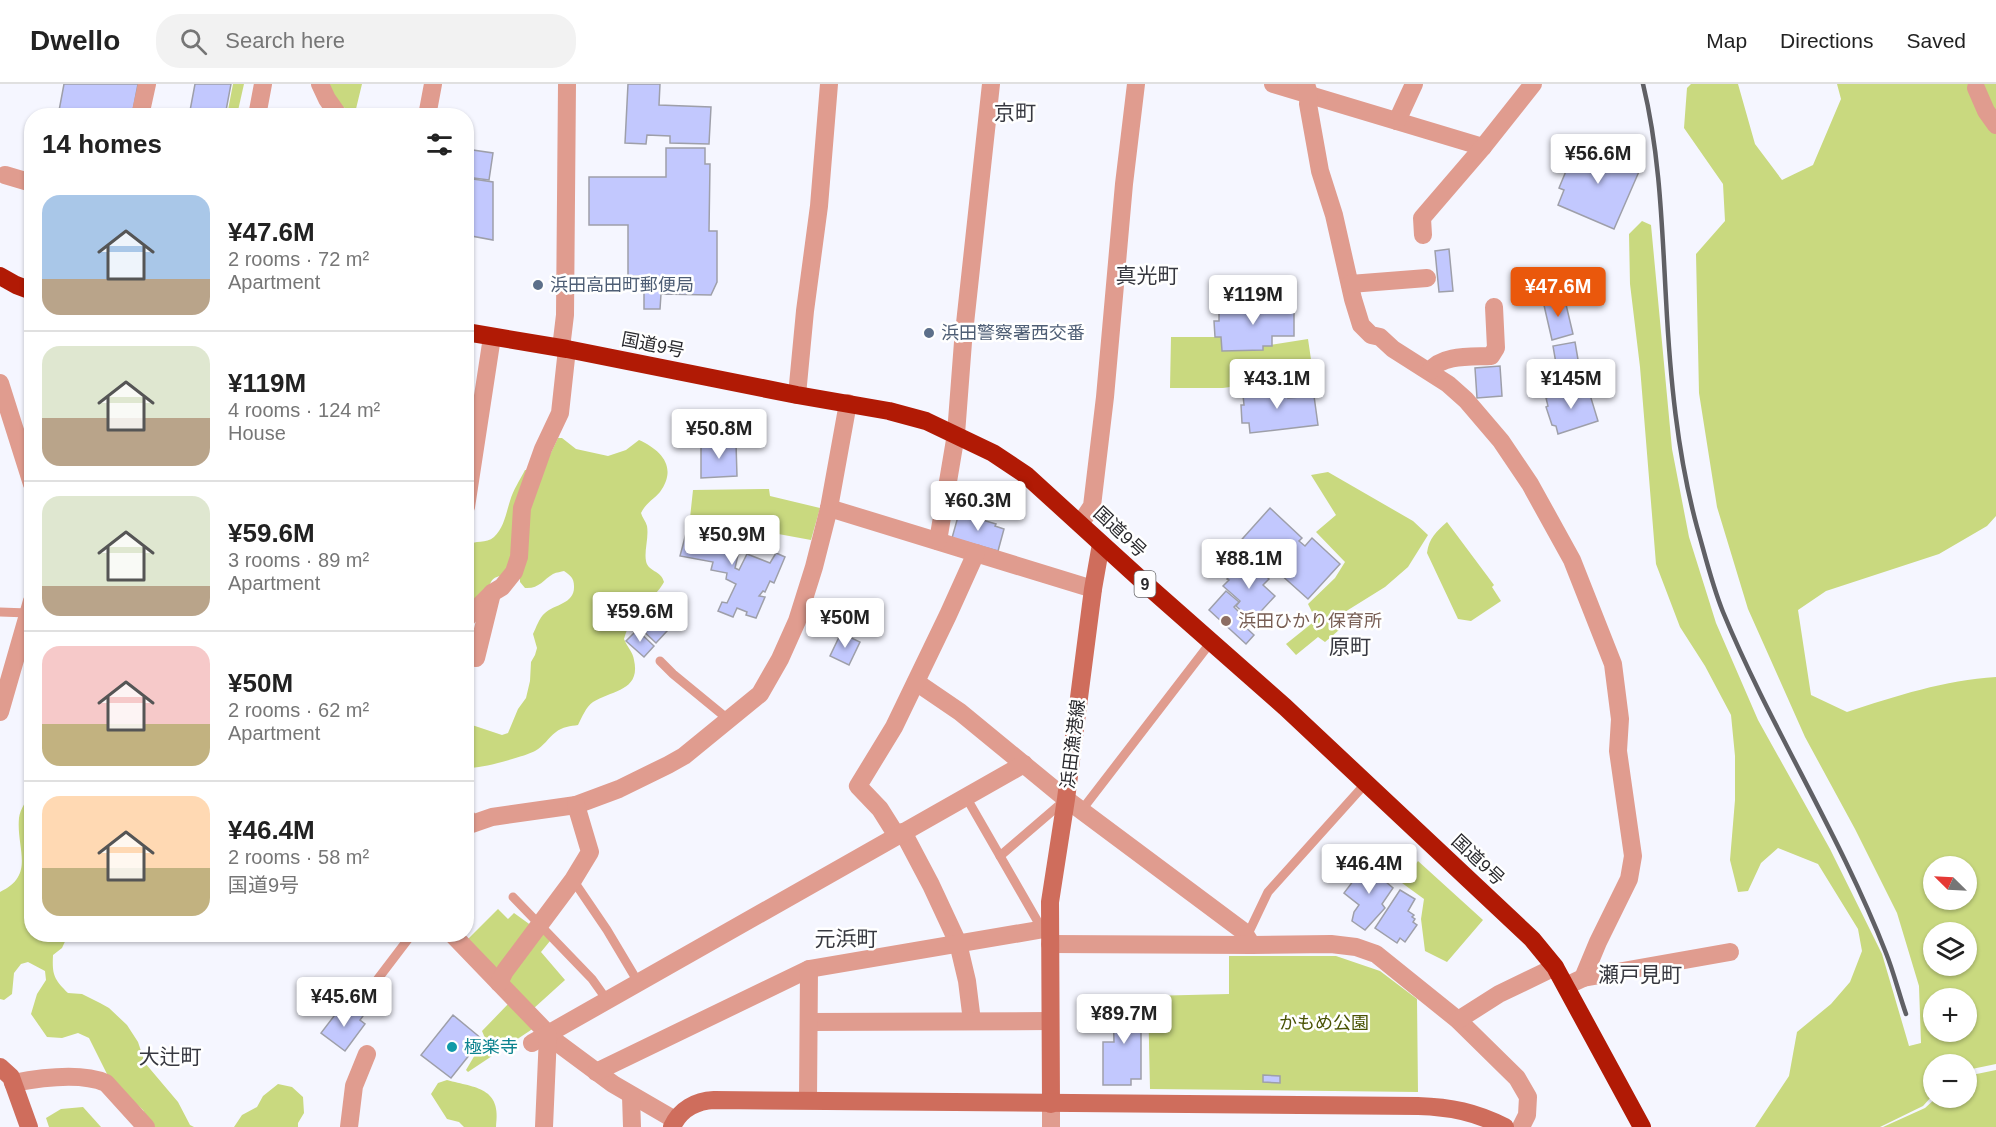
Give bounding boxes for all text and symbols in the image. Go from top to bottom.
search box [156,14,576,68]
text: Dwello [30,25,120,56]
icon: search [177,25,210,58]
text: Search here [225,28,345,53]
text: Map [1706,29,1747,52]
text: Directions [1780,29,1873,52]
text: Saved [1906,29,1966,52]
district label: 京町 [994,101,1036,124]
icon: filters [423,128,456,161]
text: 14 homes [42,129,162,159]
pin: ¥56.6M [1549,134,1647,185]
text: ¥56.6M [1565,142,1631,164]
text: ¥47.6M [228,217,315,247]
icon: home [90,219,162,291]
text: 2 rooms · 72 m² [228,248,369,270]
district label: 真光町 [1116,264,1179,287]
pin: ¥47.6M [1509,267,1607,318]
text: Apartment [228,271,320,293]
place label: 浜田高田町郵便局 [550,275,694,295]
pin: ¥119M [1211,275,1295,326]
text: ¥47.6M [1525,275,1591,297]
marker: 浜田高田町郵便局 [531,278,545,292]
text: ¥119M [1223,283,1283,305]
place label: 浜田警察署西交番 [941,323,1085,343]
marker: 浜田警察署西交番 [922,326,936,340]
street label: 国道9号 [620,329,686,361]
pin: ¥43.1M [1228,359,1326,410]
pin: ¥145M [1529,359,1613,410]
text: ¥43.1M [1244,367,1310,389]
text: ¥145M [1540,367,1602,389]
text: ¥119M [228,368,306,398]
icon: home [90,370,162,442]
text: 4 rooms · 124 m² [228,399,380,421]
pin: ¥50.8M [670,409,768,460]
text: ¥50.8M [686,417,752,439]
text: House [228,422,286,444]
pin: ¥60.3M [929,481,1027,532]
text: ¥60.3M [945,489,1011,511]
street label: 国道9号 [1090,503,1150,561]
pin: ¥50.9M [683,515,781,566]
text: ¥59.6M [228,518,315,548]
icon: home [90,520,162,592]
text: ¥50.9M [699,523,765,545]
pin: ¥88.1M [1200,539,1298,590]
text: ¥88.1M [1216,547,1282,569]
text: 3 rooms · 89 m² [228,549,369,571]
road number: 9 [1134,571,1156,597]
text: Apartment [228,572,320,594]
pin: ¥59.6M [591,592,689,643]
pin: ¥50M [809,598,881,649]
text: ¥59.6M [607,600,673,622]
text: ¥50M [820,606,870,628]
place label: 浜田ひかり保育所 [1238,611,1382,631]
marker: 浜田ひかり保育所 [1219,614,1233,628]
district label: 原町 [1329,635,1371,658]
text: ¥50M [228,668,293,698]
icon: home [90,670,162,742]
street label: 浜田漁港線 [1058,698,1088,790]
text: 2 rooms · 62 m² [228,699,369,721]
text: Apartment [228,722,320,744]
text: ¥46.4M [228,815,315,845]
icon: home [90,820,162,892]
street label: 国道9号 [1448,831,1508,889]
pin: ¥46.4M [1320,844,1418,895]
text: 2 rooms · 58 m² [228,846,369,868]
text: ¥46.4M [1336,852,1402,874]
north arrow [1923,856,1977,910]
map controls [1923,856,1977,1108]
text: 国道9号 [228,874,299,896]
button: layers [1923,922,1977,976]
district label: 元浜町 [815,927,878,950]
district label: 瀬戸見町 [1598,963,1682,986]
pin: ¥45.6M [295,977,393,1028]
text: ¥45.6M [311,985,377,1007]
button: + [1923,988,1977,1042]
pin: ¥89.7M [1075,994,1173,1045]
text: ¥89.7M [1091,1002,1157,1024]
park label: かもめ公園 [1279,1013,1369,1033]
place label: 極楽寺 [464,1037,518,1057]
marker: 極楽寺 [445,1040,459,1054]
district label: 大辻町 [139,1045,202,1068]
button: − [1923,1054,1977,1108]

